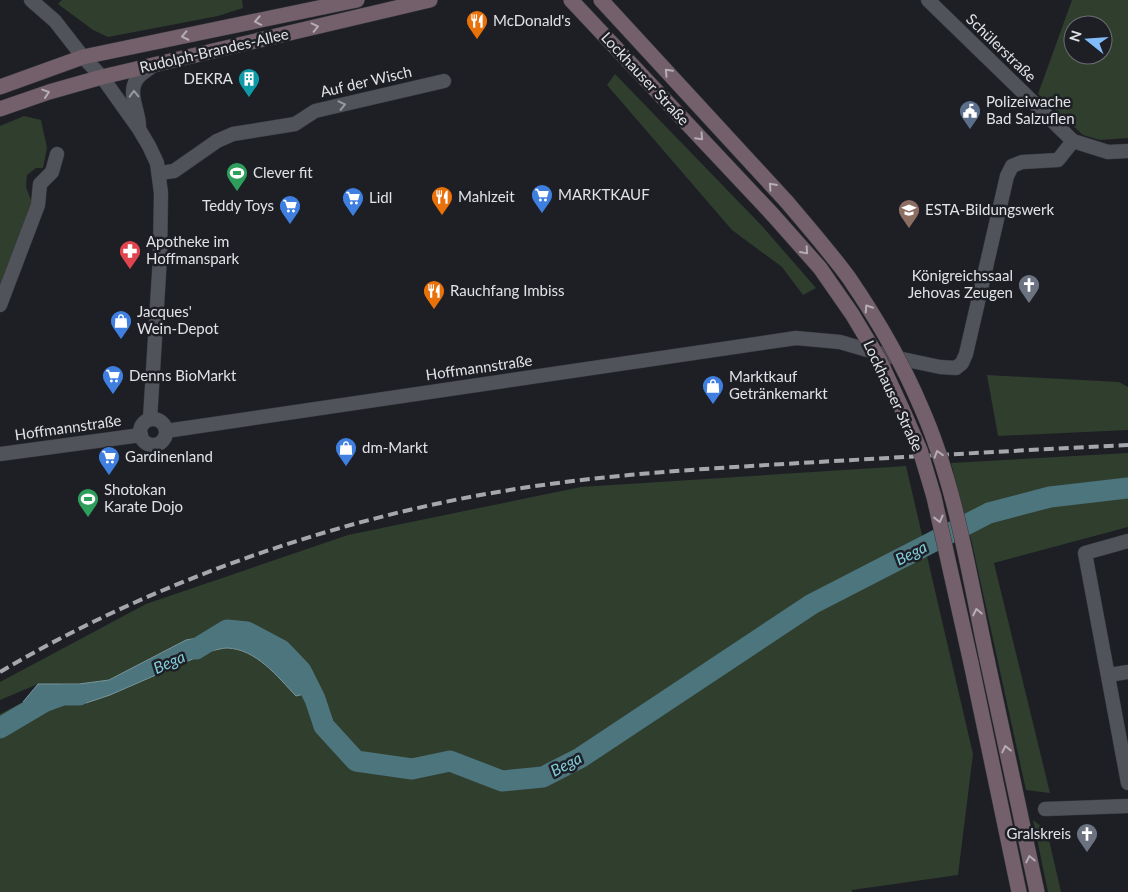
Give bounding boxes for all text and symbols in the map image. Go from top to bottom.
restaurant icon: McDonald's [465,9,489,40]
street label: Schülerstraße [963,9,1040,85]
place label: McDonald's [493,11,571,29]
one-way arrow [253,15,262,25]
north arrow [1063,15,1113,65]
one-way arrow [311,22,320,33]
street label: Rudolph-Brandes-Allee [138,24,290,76]
street label: Lockhauser Straße [598,28,693,129]
text: N [1065,28,1085,44]
one-way arrow [180,30,189,41]
street label: Auf der Wisch [318,62,413,100]
building icon: DEKRA [237,67,261,98]
place label: DEKRA [183,69,234,87]
one-way arrow [665,69,674,78]
one-way arrow [42,89,50,99]
one-way arrow [129,90,139,98]
place label: Polizeiwache Bad Salzuflen [986,92,1075,127]
public building icon: Polizeiwache Bad Salzuflen [958,99,982,130]
one-way arrow [337,100,346,111]
one-way arrow [694,132,703,141]
sports icon: Clever fit [225,161,249,192]
place label: Clever fit [253,163,313,181]
one-way arrow [769,182,778,191]
supermarket icon: MARKTKAUF [530,183,554,214]
restaurant icon: Mahlzeit [430,185,454,216]
place label: MARKTKAUF [558,185,650,203]
supermarket icon: Lidl [341,186,365,217]
place label: Mahlzeit [458,187,515,205]
place label: Lidl [369,188,392,206]
supermarket icon: Teddy Toys [278,194,302,225]
place label: Teddy Toys [202,196,274,214]
school or university icon: ESTA-Bildungswerk [897,198,921,229]
place label: ESTA-Bildungswerk [925,200,1054,218]
place label: Apotheke im Hoffmanspark [146,232,240,267]
pharmacy icon: Apotheke im Hoffmanspark [118,239,142,270]
one-way arrow [800,246,809,255]
place label: Königreichssaal Jehovas Zeugen [908,266,1013,301]
church icon: Königreichssaal Jehovas Zeugen [1017,273,1041,304]
restaurant icon: Rauchfang Imbiss [422,279,446,310]
place label: Rauchfang Imbiss [450,281,565,299]
place label: Jacques' Wein-Depot [137,302,219,337]
one-way arrow [865,304,874,314]
shop icon: Jacques' Wein-Depot [109,309,133,340]
street label: Lockhauser Straße [860,337,928,454]
street label: Hoffmannstraße [424,351,533,383]
supermarket icon: Denns BioMarkt [101,364,125,395]
place label: Denns BioMarkt [129,366,237,384]
place label: Marktkauf Getränkemarkt [729,367,828,402]
shop icon: Marktkauf Getränkemarkt [701,374,725,405]
street label: Hoffmannstraße [13,411,122,443]
shop icon: dm-Markt [334,436,358,467]
place label: dm-Markt [362,438,429,456]
supermarket icon: Gardinenland [97,445,121,476]
place label: Gardinenland [125,447,213,465]
one-way arrow [934,450,944,459]
place label: Shotokan Karate Dojo [104,480,183,515]
sports icon: Shotokan Karate Dojo [76,487,100,518]
one-way arrow [934,515,944,523]
water label: Bega [892,537,930,568]
one-way arrow [972,607,983,616]
water label: Bega [150,646,188,677]
one-way arrow [1001,745,1012,754]
water label: Bega [547,747,585,780]
church icon: Gralskreis [1075,822,1099,853]
place label: Gralskreis [1007,824,1071,842]
one-way arrow [1025,855,1036,863]

